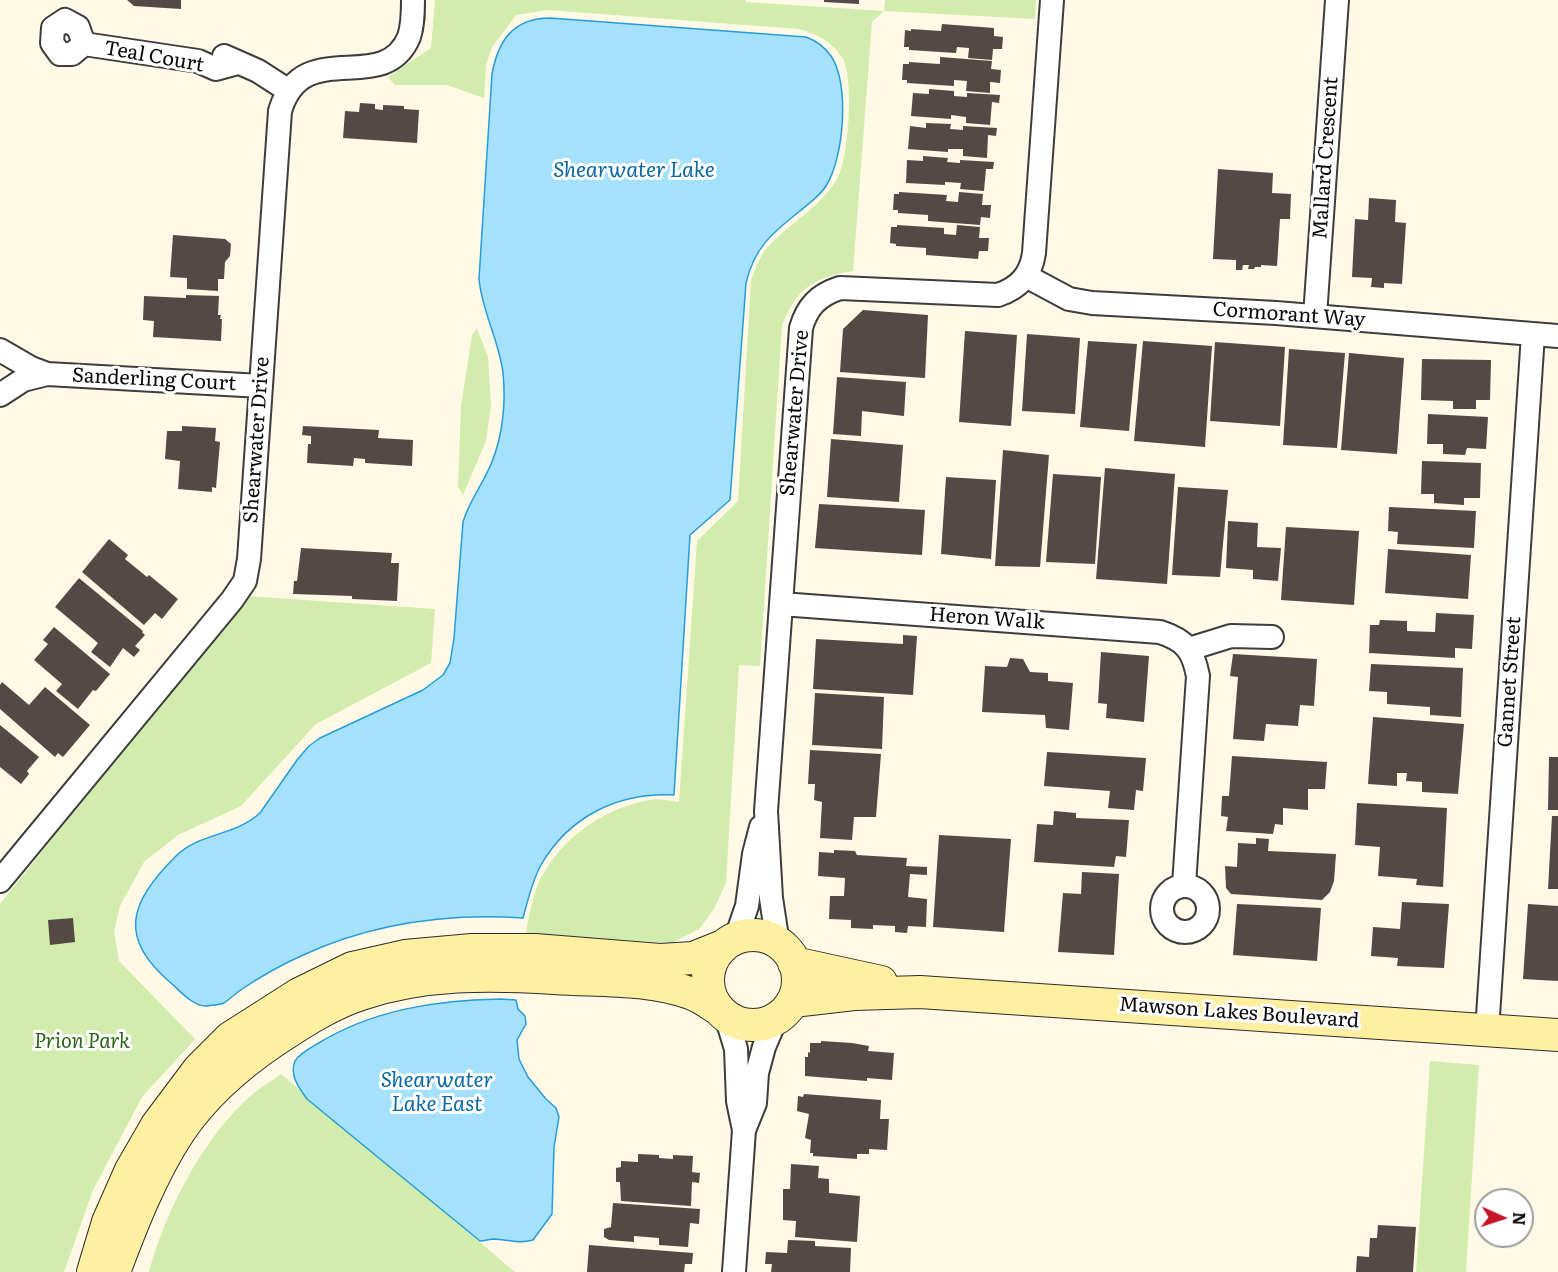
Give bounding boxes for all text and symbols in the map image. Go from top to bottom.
street label: Teal Court [102,36,206,78]
street label: Mallard Crescent [1308,76,1344,240]
water label: Shearwater Lake [553,158,715,184]
street label: Cormorant Way [1212,298,1366,332]
street label: Shearwater Drive [776,329,814,497]
street label: Shearwater Drive [239,356,275,524]
street label: Sanderling Court [71,364,237,396]
street label: Heron Walk [928,603,1046,635]
street label: Gannet Street [1493,616,1527,748]
street label: Mawson Lakes Boulevard [1118,993,1360,1033]
park label: Prion Park [34,1030,130,1054]
water label: Shearwater Lake East [381,1068,493,1118]
north arrow [1474,1188,1534,1248]
text: N [1508,1211,1532,1226]

